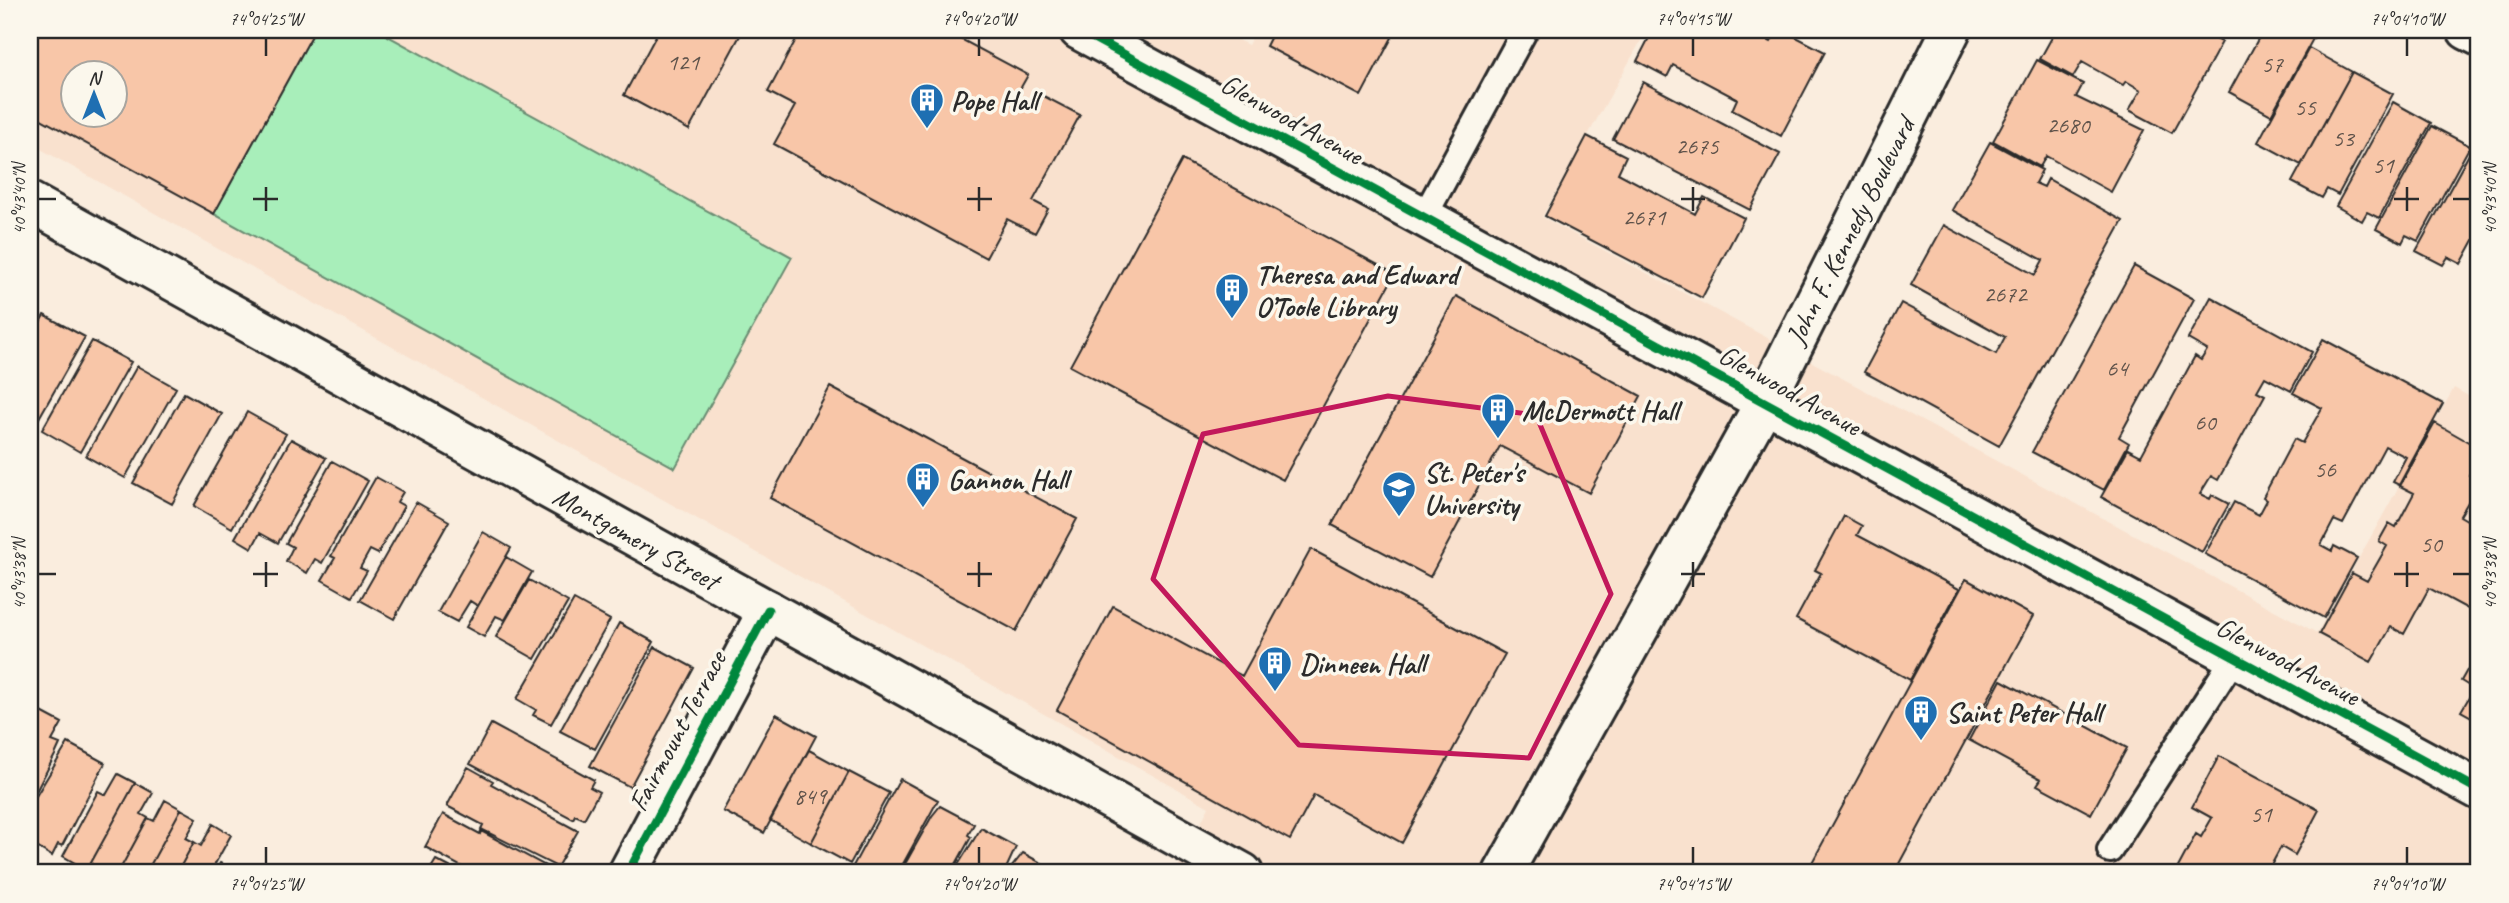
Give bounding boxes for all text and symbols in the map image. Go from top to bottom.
text: 74°04'25"W [229,8,306,30]
text: 74°04'20"W [942,8,1019,30]
text: 74°04'15"W [1656,8,1733,30]
text: 74°04'10"W [2370,8,2447,30]
house number: 121 [667,47,700,77]
house number: 57 [2261,49,2284,79]
north arrow [60,60,130,130]
text: N [88,66,103,90]
street label: Glenwood Avenue [1215,66,1371,173]
building icon: Pope Hall [908,81,946,130]
place label: Pope Hall [951,83,1043,118]
house number: 55 [2294,92,2317,122]
street label: John F. Kennedy Boulevard [1777,108,1924,352]
house number: 2680 [2046,110,2092,140]
house number: 53 [2332,123,2356,153]
house number: 2675 [1675,131,1720,161]
house number: 51 [2372,150,2395,180]
text: 40°43'40"N [8,160,30,234]
text: 40°43'40"N [2479,160,2501,234]
house number: 2671 [1622,202,1667,232]
place label: Theresa and Edward O’Toole Library [1256,257,1462,325]
building icon: Theresa and Edward O’Toole Library [1213,271,1251,320]
house number: 2672 [1983,279,2029,309]
street label: Glenwood Avenue [1713,337,1869,444]
house number: 64 [2106,353,2130,383]
building icon: McDermott Hall [1479,391,1517,440]
place label: McDermott Hall [1522,393,1684,428]
house number: 60 [2194,407,2218,437]
house number: 56 [2314,454,2337,484]
place label: St. Peter's University [1424,455,1527,522]
building icon: Gannon Hall [904,460,942,509]
place label: Gannon Hall [948,462,1073,497]
school or university icon: St. Peter's University [1380,469,1418,518]
street label: Montgomery Street [547,478,728,600]
house number: 50 [2420,529,2444,559]
text: 40°43'38"N [8,535,30,609]
text: 40°43'38"N [2479,535,2501,609]
street label: Glenwood Avenue [2211,609,2367,714]
street label: Fairmount Terrace [620,643,735,817]
building icon: Dinneen Hall [1256,644,1294,693]
place label: Dinneen Hall [1300,646,1430,681]
building icon: Saint Peter Hall [1902,693,1940,742]
place label: Saint Peter Hall [1946,695,2106,730]
house number: 849 [794,781,828,811]
house number: 51 [2250,799,2273,829]
text: 74°04'25"W [229,873,306,895]
text: 74°04'20"W [942,873,1019,895]
text: 74°04'15"W [1656,873,1733,895]
text: 74°04'10"W [2370,873,2447,895]

